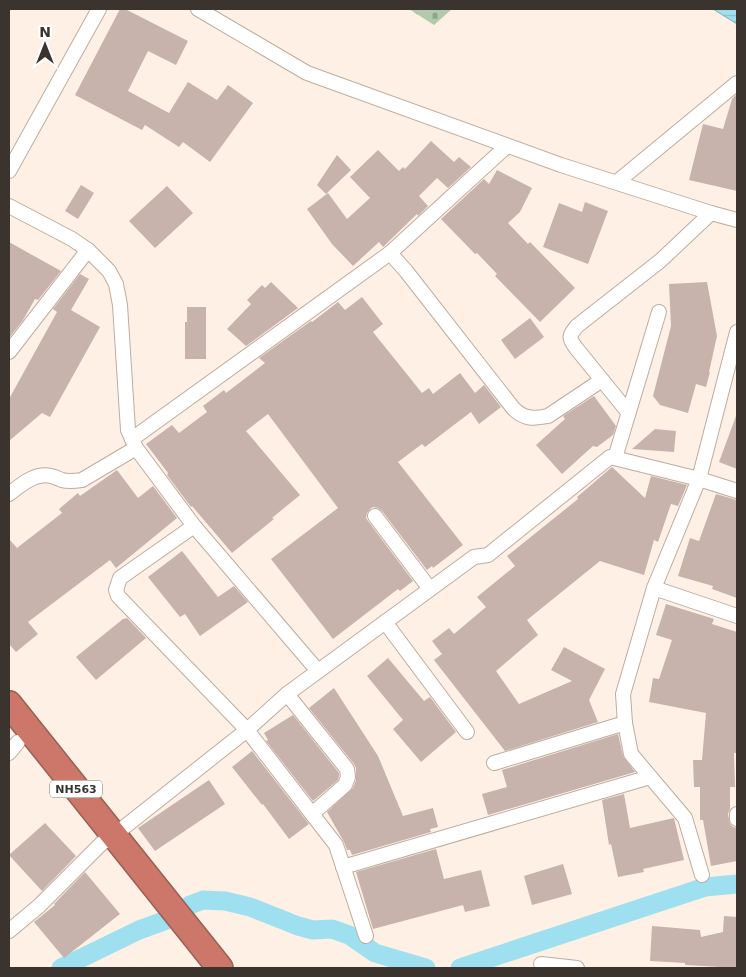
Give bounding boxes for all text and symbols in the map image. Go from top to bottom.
north arrow [20,20,70,70]
text: N [39,24,51,40]
road number: NH563 [50,781,102,798]

